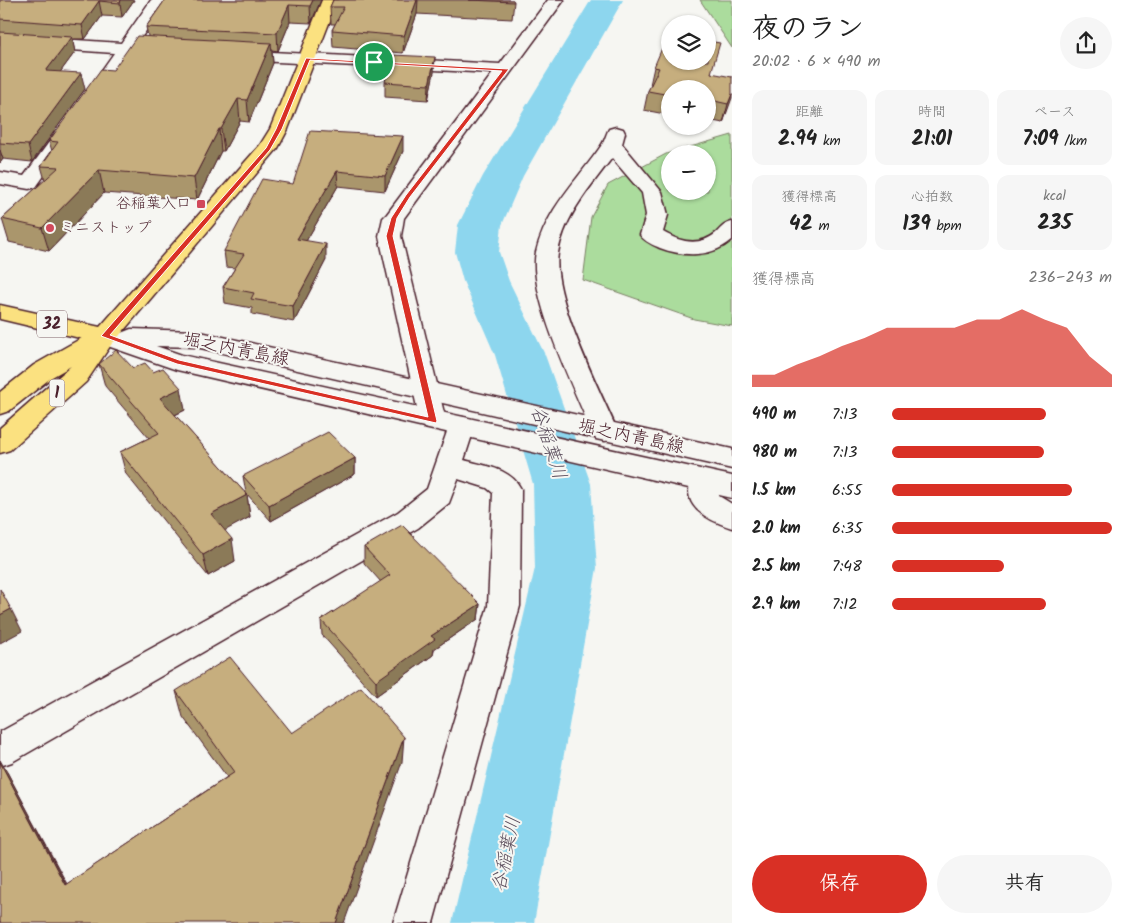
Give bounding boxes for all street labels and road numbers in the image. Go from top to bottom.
road number: 32 [37,310,67,338]
street label: 堀之内青島線 [180,325,292,375]
road number: 1 [50,379,64,406]
street label: 堀之内青島線 [575,412,687,462]

